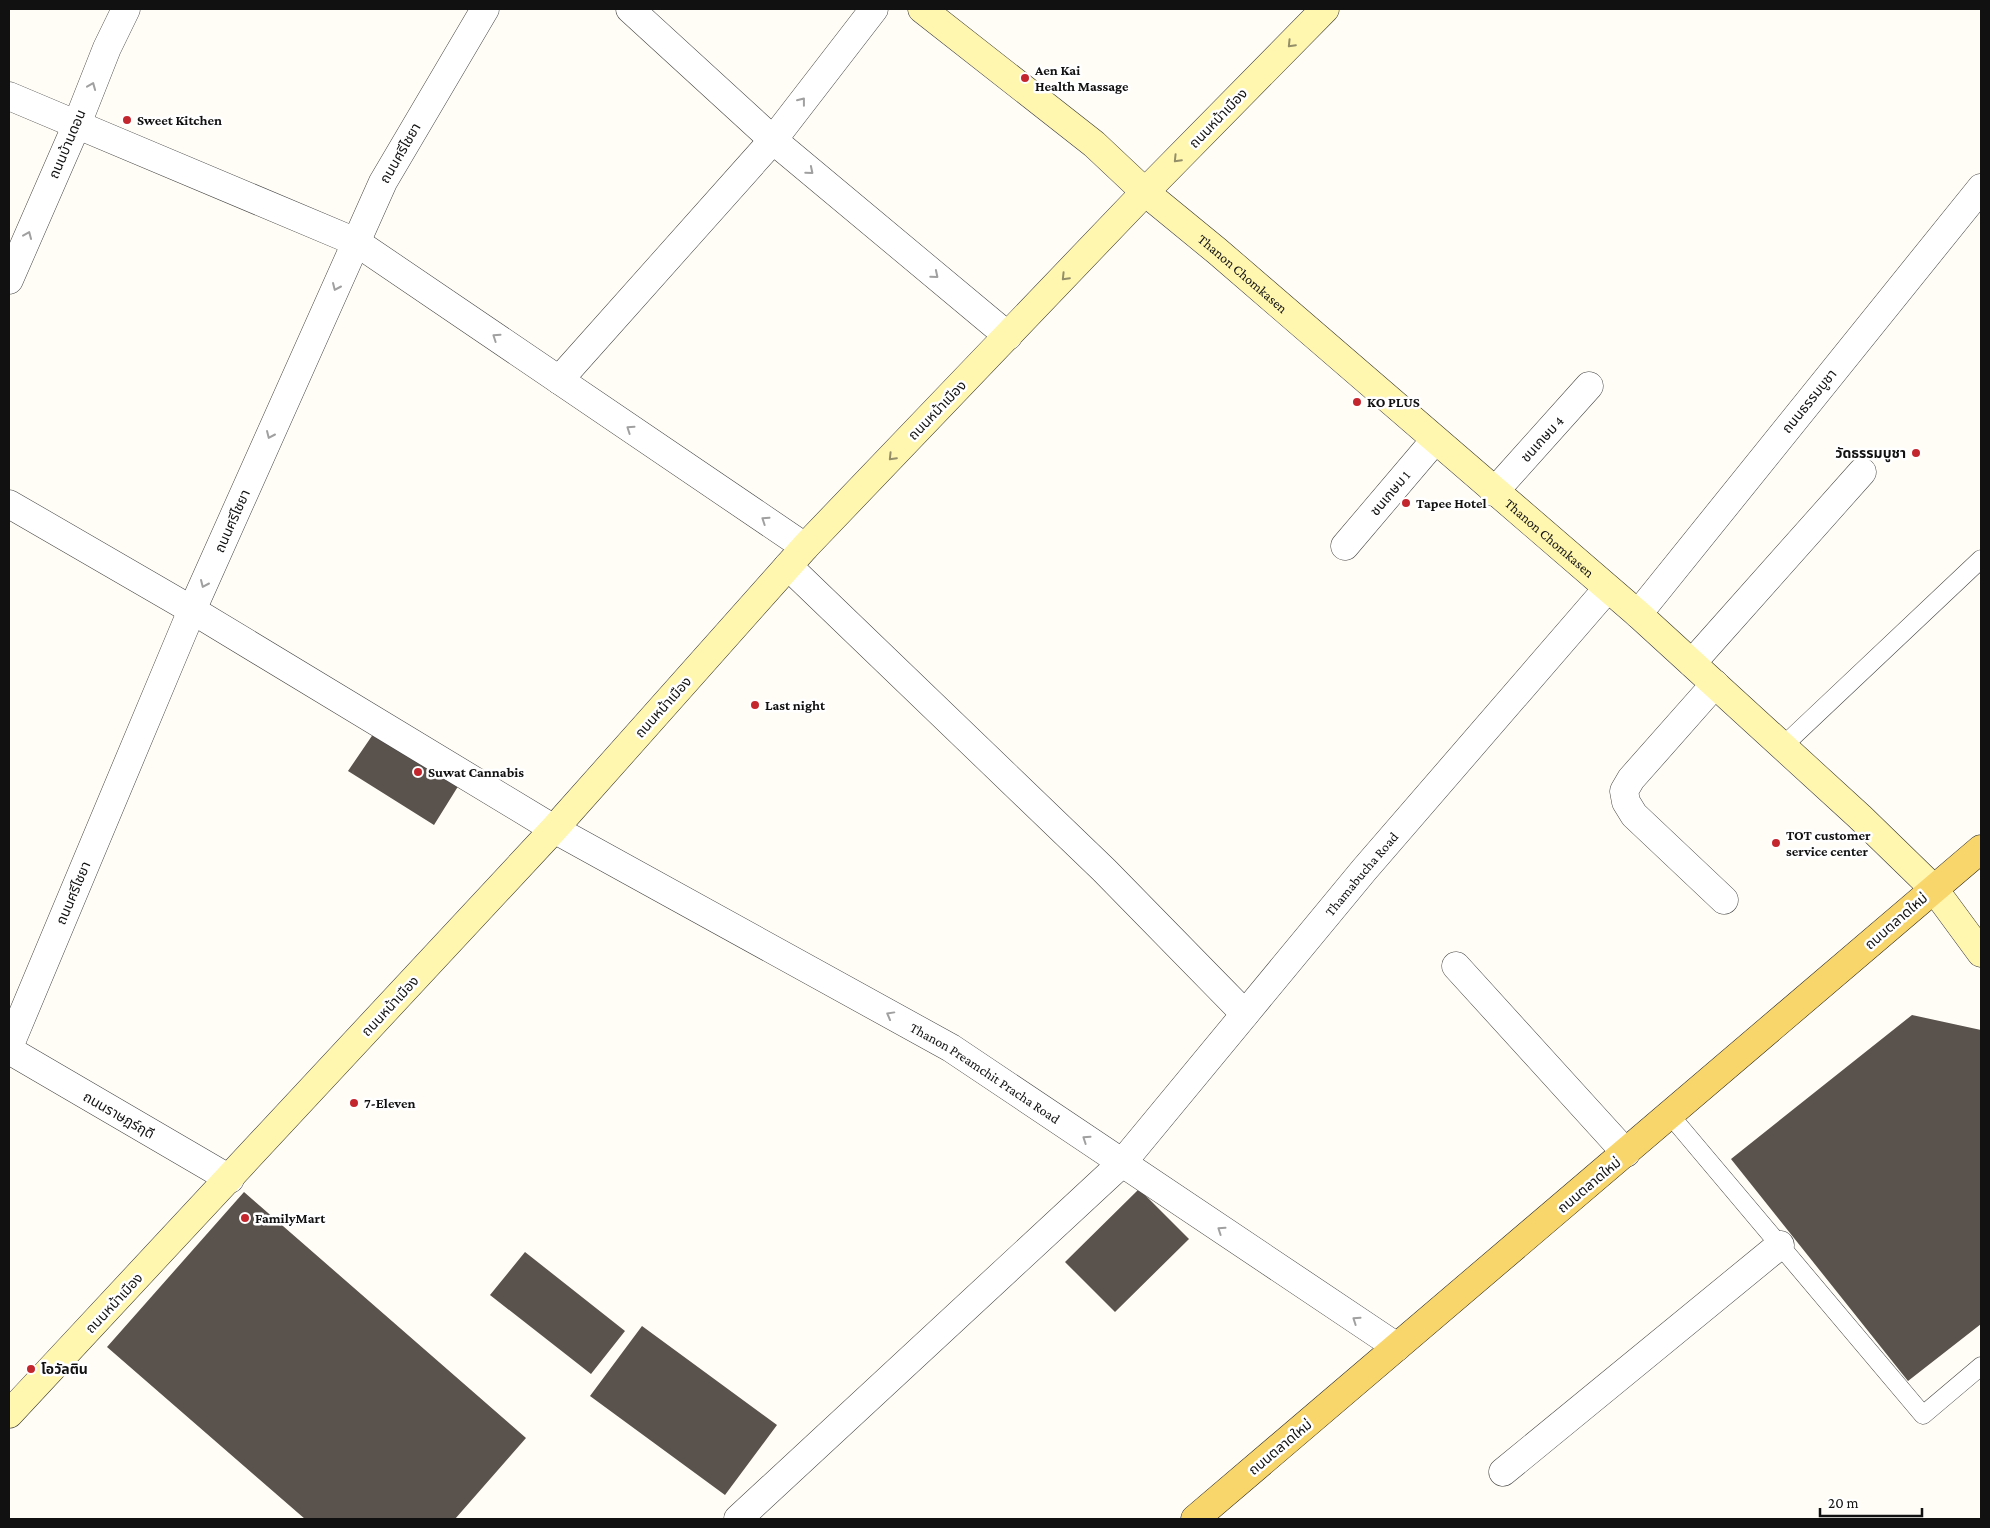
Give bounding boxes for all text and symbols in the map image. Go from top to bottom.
one-way arrow [1288,38,1297,47]
place label: Aen Kai Health Massage [1034,62,1129,94]
marker: Aen Kai Health Massage [1019,72,1031,84]
one-way arrow [86,82,96,91]
street label: ถนนหน้าเมือง [1186,85,1250,151]
one-way arrow [797,98,805,107]
street label: ถนนบ้านดอน [45,107,89,181]
place label: Sweet Kitchen [137,112,222,128]
marker: Sweet Kitchen [121,114,133,126]
street label: ถนนศรีไชยา [376,120,424,186]
one-way arrow [1174,154,1183,163]
one-way arrow [804,166,813,174]
one-way arrow [22,231,33,240]
street label: Thanon Chomkasen [1195,231,1291,316]
one-way arrow [929,270,938,278]
one-way arrow [1062,271,1071,280]
one-way arrow [331,282,342,291]
one-way arrow [492,334,501,344]
street label: ถนนธรรมบูชา [1778,366,1840,437]
street label: ถนนหน้าเมือง [905,377,969,443]
place label: KO PLUS [1367,394,1420,410]
marker: KO PLUS [1351,396,1363,408]
street label: ชนเกษม 4 [1517,413,1567,465]
one-way arrow [627,425,636,435]
one-way arrow [265,430,276,439]
place label: วัดธรรมบูชา [1835,445,1906,463]
marker: วัดธรรมบูชา [1910,447,1922,459]
one-way arrow [889,451,898,460]
street label: ชนเกษม 1 [1367,467,1414,519]
street label: ถนนศรีไชยา [211,487,253,555]
place label: Tapee Hotel [1416,495,1486,511]
street label: Thanon Chomkasen [1502,495,1598,581]
marker: Tapee Hotel [1400,497,1412,509]
one-way arrow [761,517,771,526]
one-way arrow [200,579,210,588]
street label: ถนนหน้าเมือง [632,673,694,741]
place label: Last night [765,697,826,713]
marker: Last night [749,699,761,711]
place label: Suwat Cannabis [428,764,524,780]
marker: Suwat Cannabis [412,766,424,778]
place label: TOT customer service center [1786,827,1871,859]
street label: Thamabucha Road [1321,828,1402,919]
marker: TOT customer service center [1770,837,1782,849]
street label: ถนนศรีไชยา [53,859,93,927]
street label: ถนนตลาดใหม่ [1861,889,1931,953]
street label: ถนนหน้าเมือง [358,973,422,1039]
one-way arrow [887,1011,896,1021]
street label: Thanon Preamchit Pracha Road [907,1019,1064,1127]
street label: ถนนราษฎร์ฤดี [81,1088,157,1142]
place label: 7-Eleven [364,1095,415,1111]
marker: 7-Eleven [348,1097,360,1109]
one-way arrow [1083,1136,1092,1145]
street label: ถนนตลาดใหม่ [1554,1154,1624,1216]
place label: FamilyMart [255,1210,326,1226]
marker: FamilyMart [239,1212,251,1224]
one-way arrow [1218,1226,1227,1236]
street label: ถนนหน้าเมือง [82,1270,146,1336]
one-way arrow [1353,1317,1362,1326]
place label: โอวัลติน [41,1361,88,1377]
marker: โอวัลติน [25,1363,37,1375]
street label: ถนนตลาดใหม่ [1245,1416,1315,1478]
scale bar [1820,1486,1922,1518]
text: 20 m [1828,1495,1859,1511]

